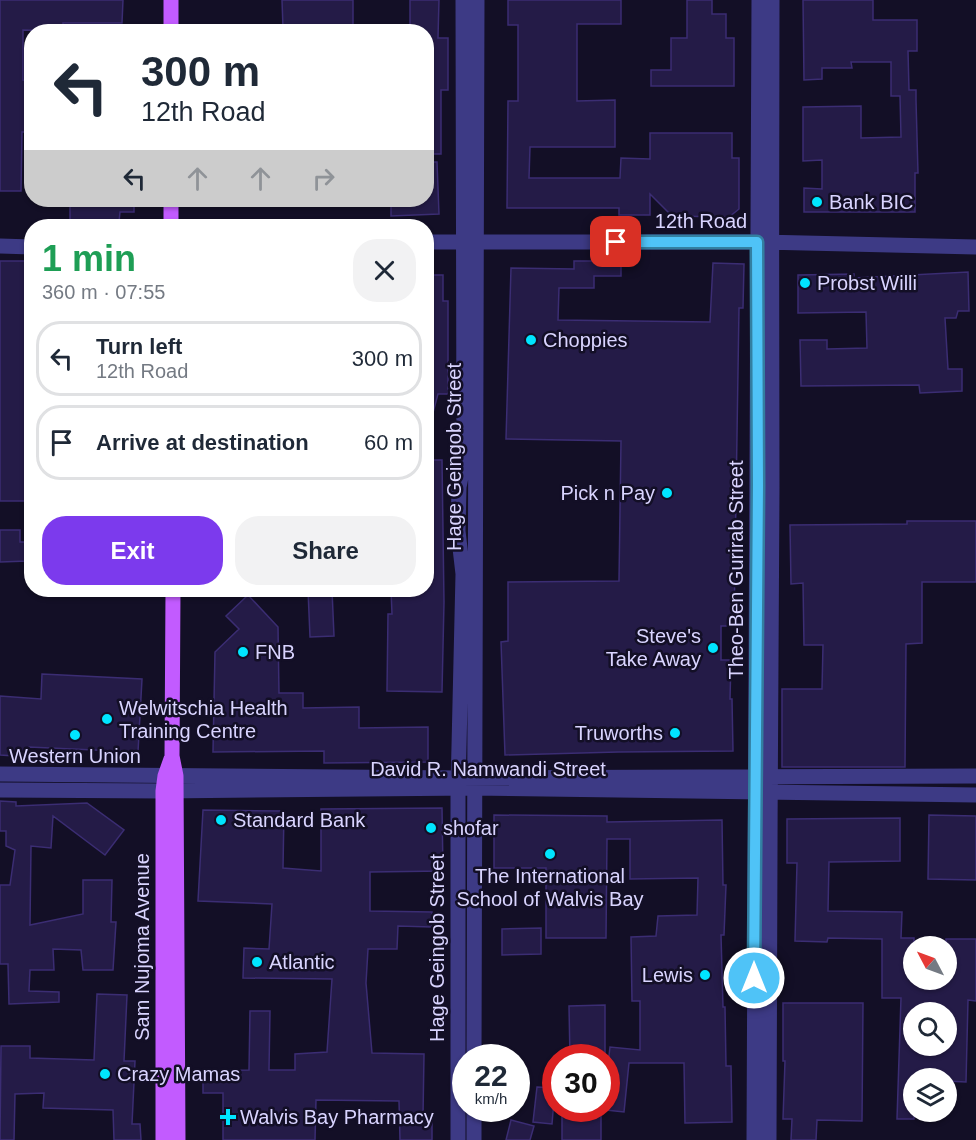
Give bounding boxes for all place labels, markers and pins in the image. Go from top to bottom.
place label: Bank BIC [829,191,913,213]
marker: Bank BIC [810,195,824,209]
pin [590,216,641,267]
place label: Probst Willi [817,272,917,294]
marker: Probst Willi [798,276,812,290]
place label: Choppies [543,329,628,351]
marker: Choppies [524,333,538,347]
place label: Pick n Pay [561,482,655,504]
marker: Pick n Pay [660,486,674,500]
place label: Steve's Take Away [606,625,701,670]
place label: FNB [255,641,295,663]
marker: Steve's Take Away [706,641,720,655]
marker: FNB [236,645,250,659]
place label: Welwitschia Health Training Centre [119,697,288,742]
marker: Welwitschia Health Training Centre [100,712,114,726]
place label: Truworths [575,722,663,744]
marker: Truworths [668,726,682,740]
marker: Western Union [68,728,82,742]
place label: Western Union [9,745,141,767]
place label: Standard Bank [233,809,366,831]
marker: Standard Bank [214,813,228,827]
place label: shofar [443,817,499,839]
marker: shofar [424,821,438,835]
marker: The International School of Walvis Bay [543,847,557,861]
place label: The International School of Walvis Bay [456,865,644,910]
place label: Atlantic [269,951,335,973]
marker: Atlantic [250,955,264,969]
place label: Lewis [642,964,693,986]
marker: Lewis [698,968,712,982]
place label: Crazy Mamas [117,1063,240,1085]
marker: Crazy Mamas [98,1067,112,1081]
place label: Walvis Bay Pharmacy [240,1106,434,1128]
marker: Walvis Bay Pharmacy [221,1110,235,1124]

